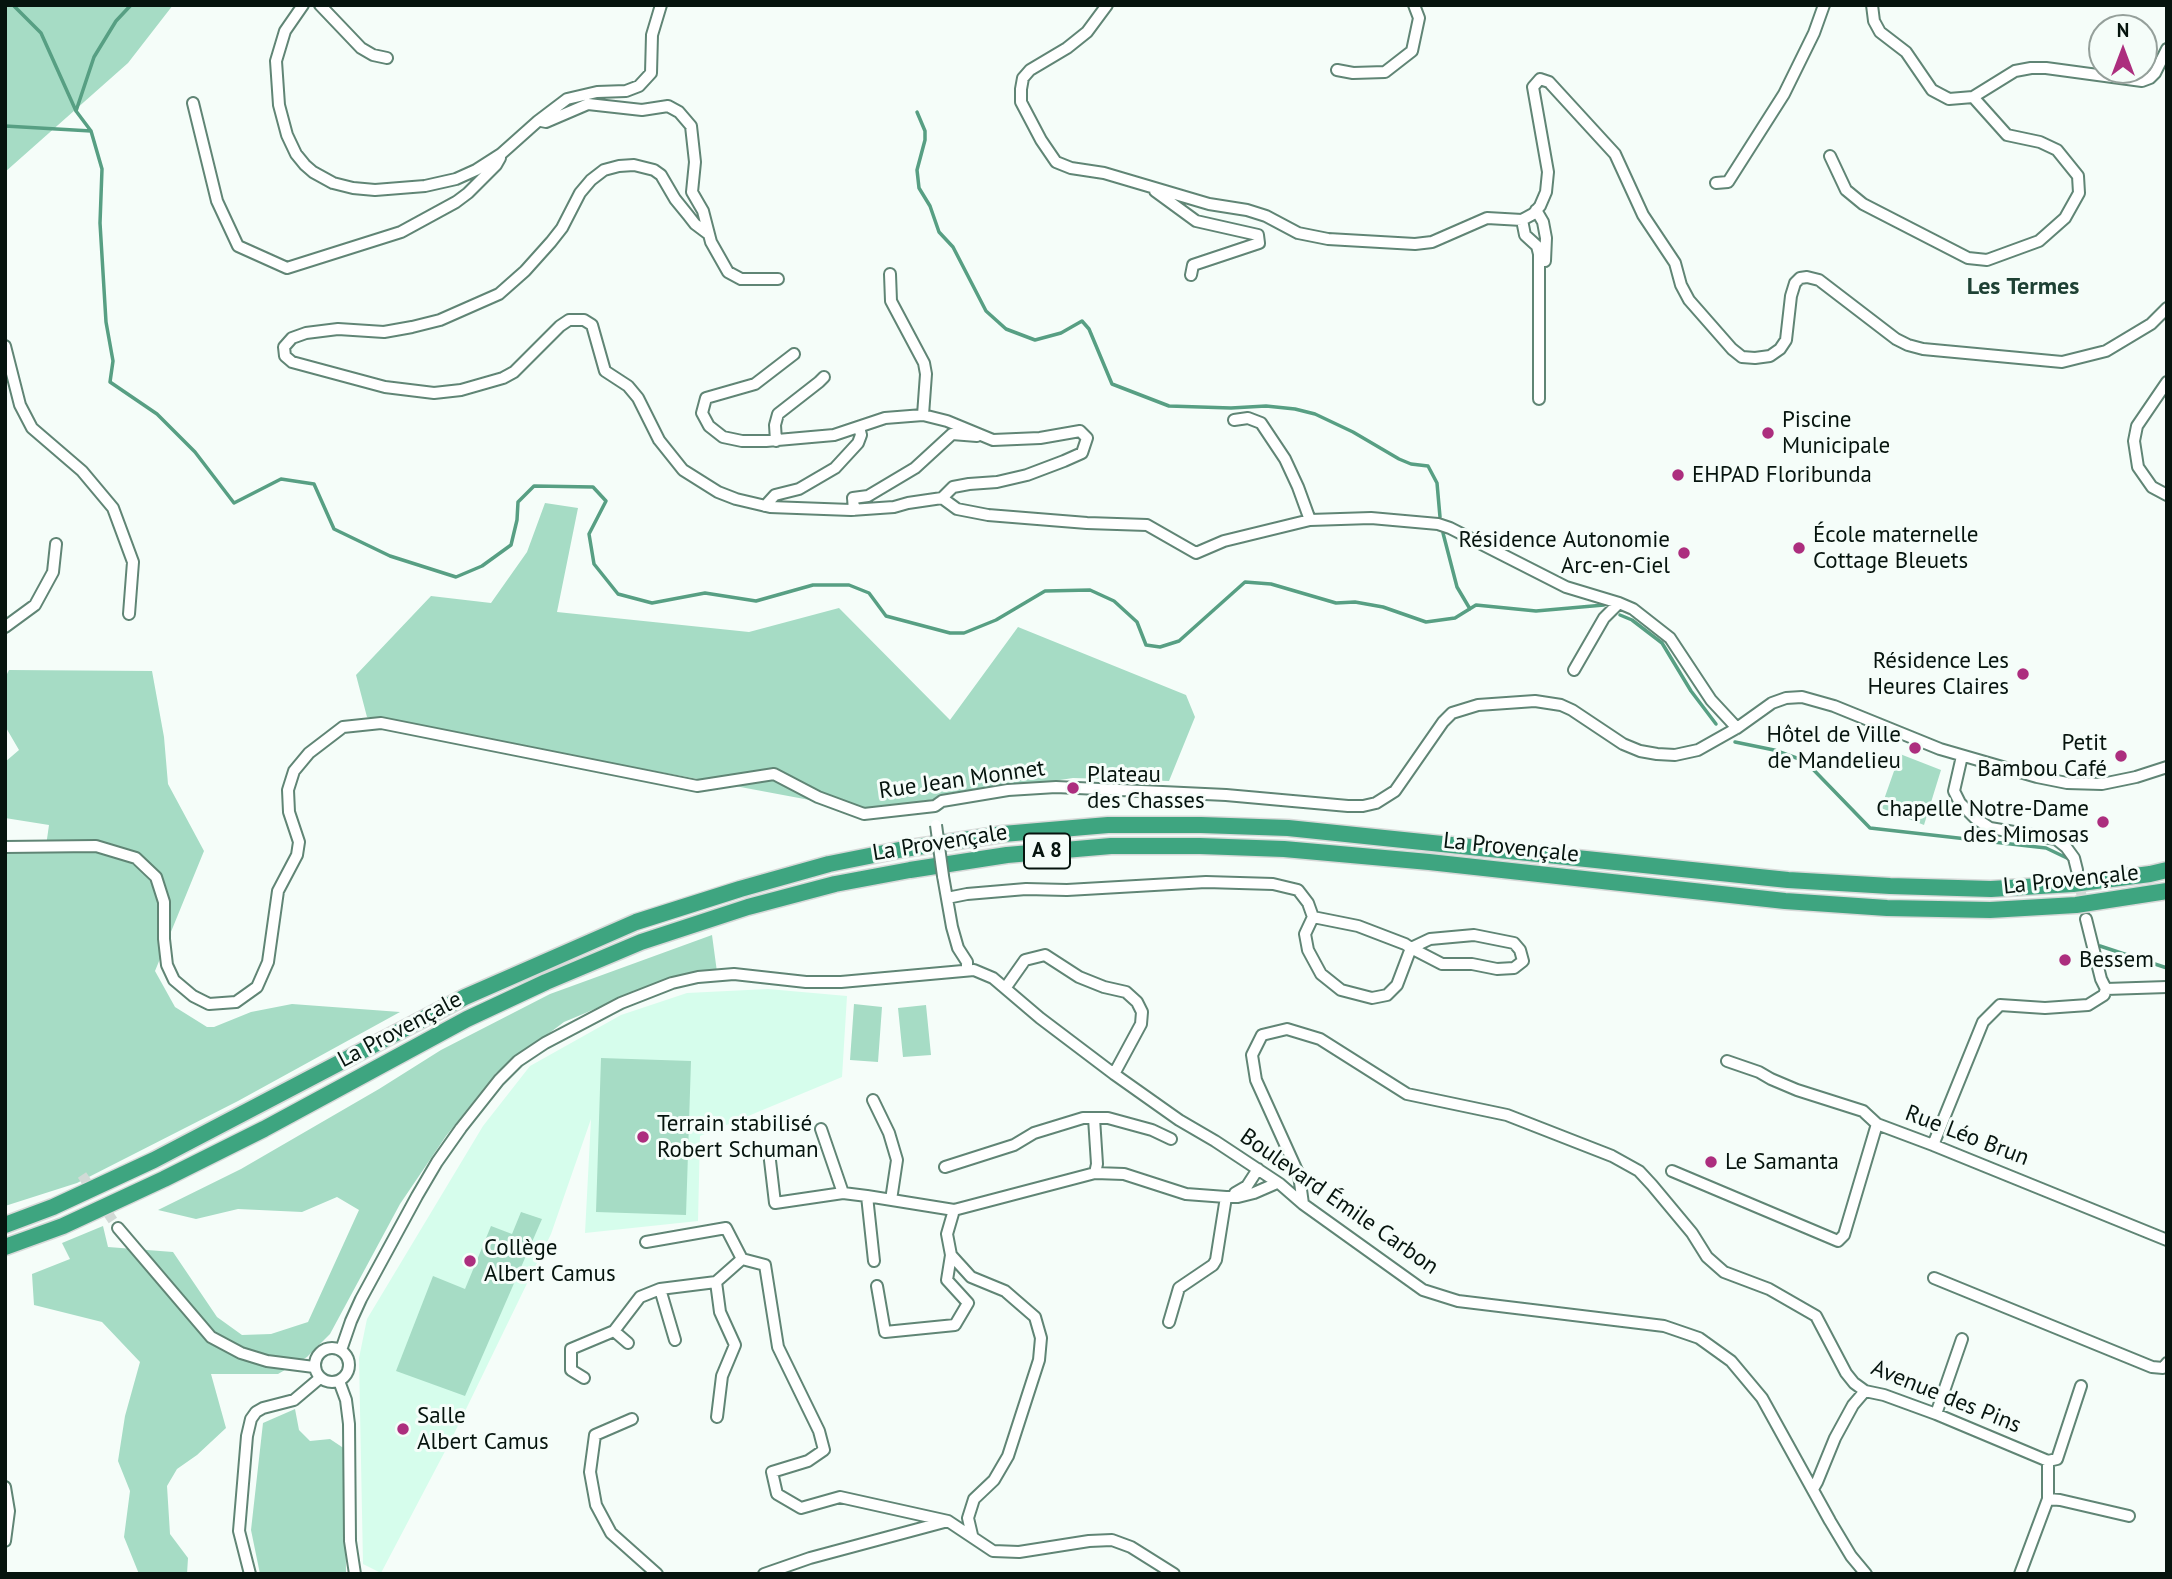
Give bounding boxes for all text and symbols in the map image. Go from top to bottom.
north arrow [2088,14,2158,84]
text: N [2117,18,2129,42]
district label: Les Termes [1967,273,2079,301]
place label: Piscine Municipale [1782,406,1890,460]
marker: Piscine Municipale [1760,425,1776,441]
place label: EHPAD Floribunda [1692,461,1872,489]
marker: EHPAD Floribunda [1670,467,1686,483]
place label: École maternelle Cottage Bleuets [1813,521,1979,575]
place label: Résidence Autonomie Arc-en-Ciel [1458,526,1670,580]
marker: École maternelle Cottage Bleuets [1791,540,1807,556]
marker: Résidence Autonomie Arc-en-Ciel [1676,545,1692,561]
place label: Résidence Les Heures Claires [1868,647,2009,701]
marker: Résidence Les Heures Claires [2015,666,2031,682]
place label: Hôtel de Ville de Mandelieu [1767,721,1901,775]
place label: Petit Bambou Café [1977,729,2107,783]
marker: Hôtel de Ville de Mandelieu [1907,740,1923,756]
marker: Petit Bambou Café [2113,748,2129,764]
street label: Rue Jean Monnet [877,755,1047,805]
place label: Plateau des Chasses [1087,761,1205,815]
marker: Plateau des Chasses [1065,780,1081,796]
place label: Chapelle Notre-Dame des Mimosas [1876,795,2089,849]
marker: Chapelle Notre-Dame des Mimosas [2095,814,2111,830]
street label: La Provençale [871,819,1009,867]
street label: La Provençale [1442,827,1580,869]
road number: A 8 [1024,834,1070,868]
street label: La Provençale [2002,859,2140,901]
place label: Bessem [2079,946,2154,974]
marker: Bessem [2057,952,2073,968]
street label: La Provençale [333,986,467,1074]
street label: Rue Léo Brun [1901,1100,2033,1172]
place label: Terrain stabilisé Robert Schuman [657,1110,819,1164]
street label: Boulevard Émile Carbon [1234,1123,1444,1281]
marker: Terrain stabilisé Robert Schuman [635,1129,651,1145]
place label: Le Samanta [1725,1148,1839,1176]
marker: Le Samanta [1703,1154,1719,1170]
place label: Collège Albert Camus [484,1234,616,1288]
marker: Collège Albert Camus [462,1253,478,1269]
street label: Avenue des Pins [1867,1354,2025,1440]
place label: Salle Albert Camus [417,1402,549,1456]
marker: Salle Albert Camus [395,1421,411,1437]

